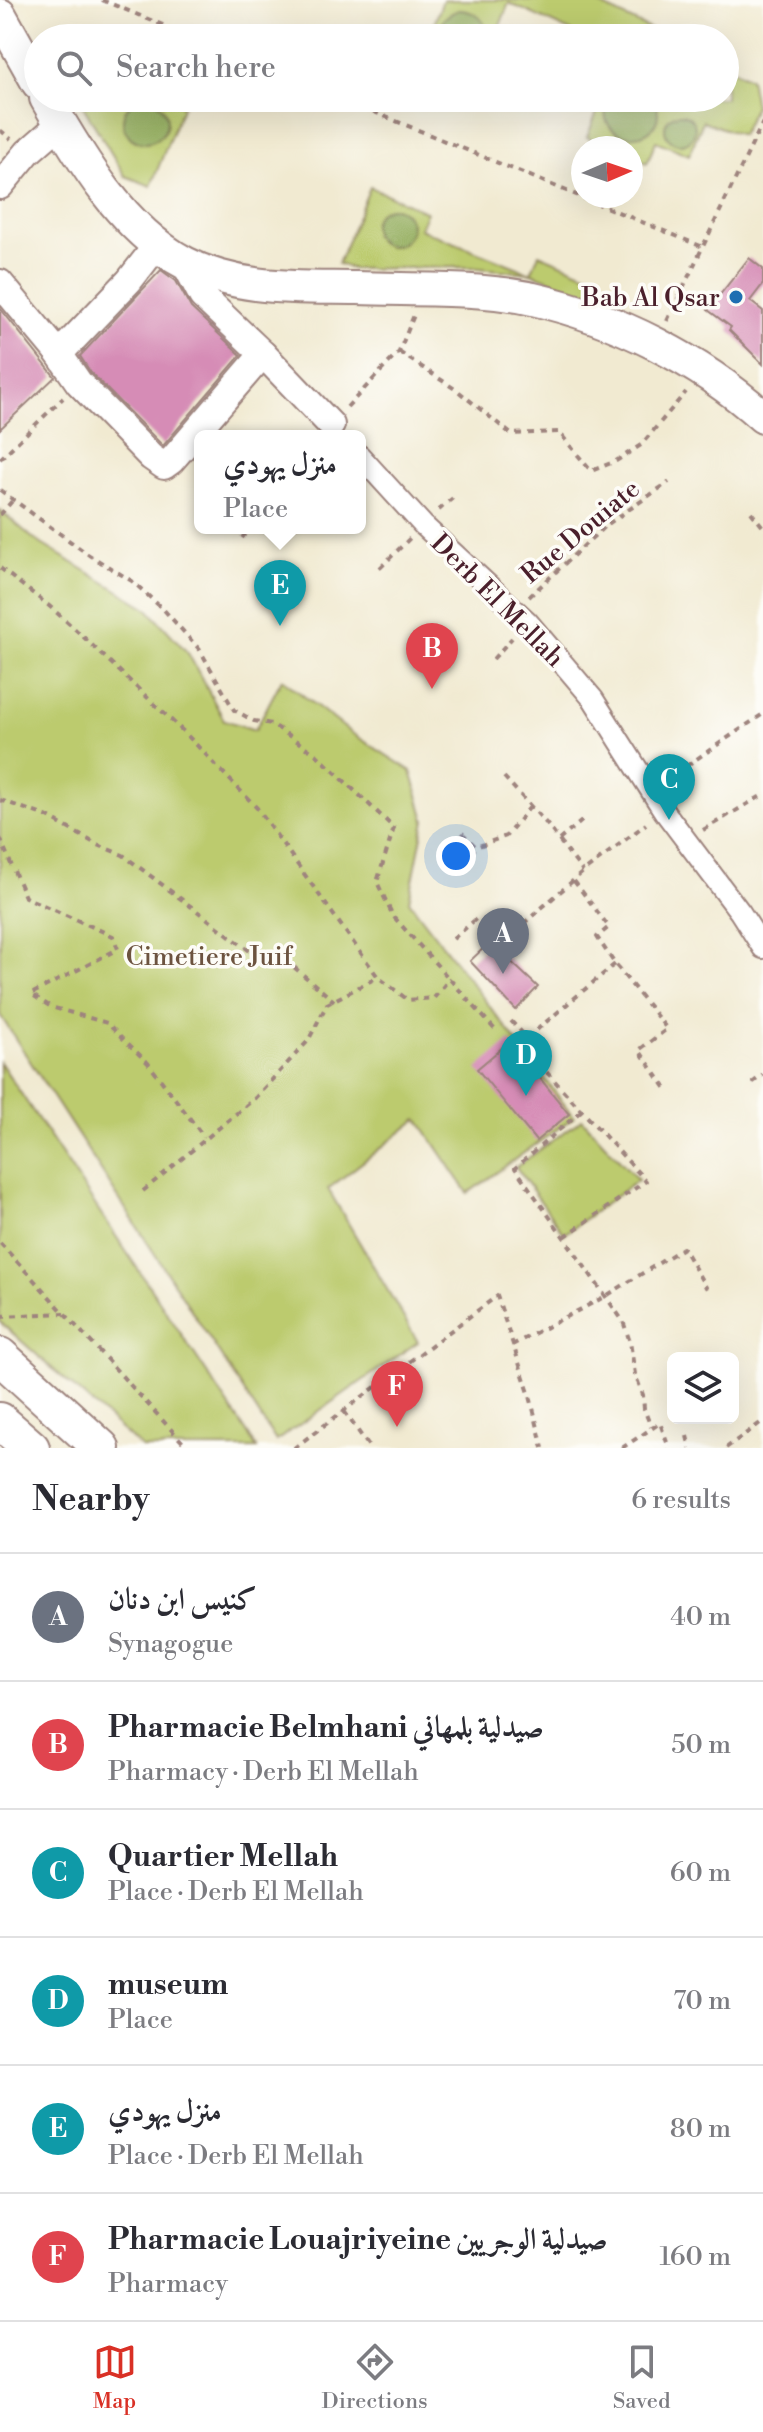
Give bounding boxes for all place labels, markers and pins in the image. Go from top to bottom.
place label: Bab Al Qsar [580,282,720,314]
marker: Bab Al Qsar [727,288,745,306]
pin: E [254,560,306,626]
pin: B [406,623,458,689]
pin: C [643,754,695,820]
pin: A [477,908,529,974]
pin: D [500,1030,552,1096]
pin: F [371,1361,423,1427]

